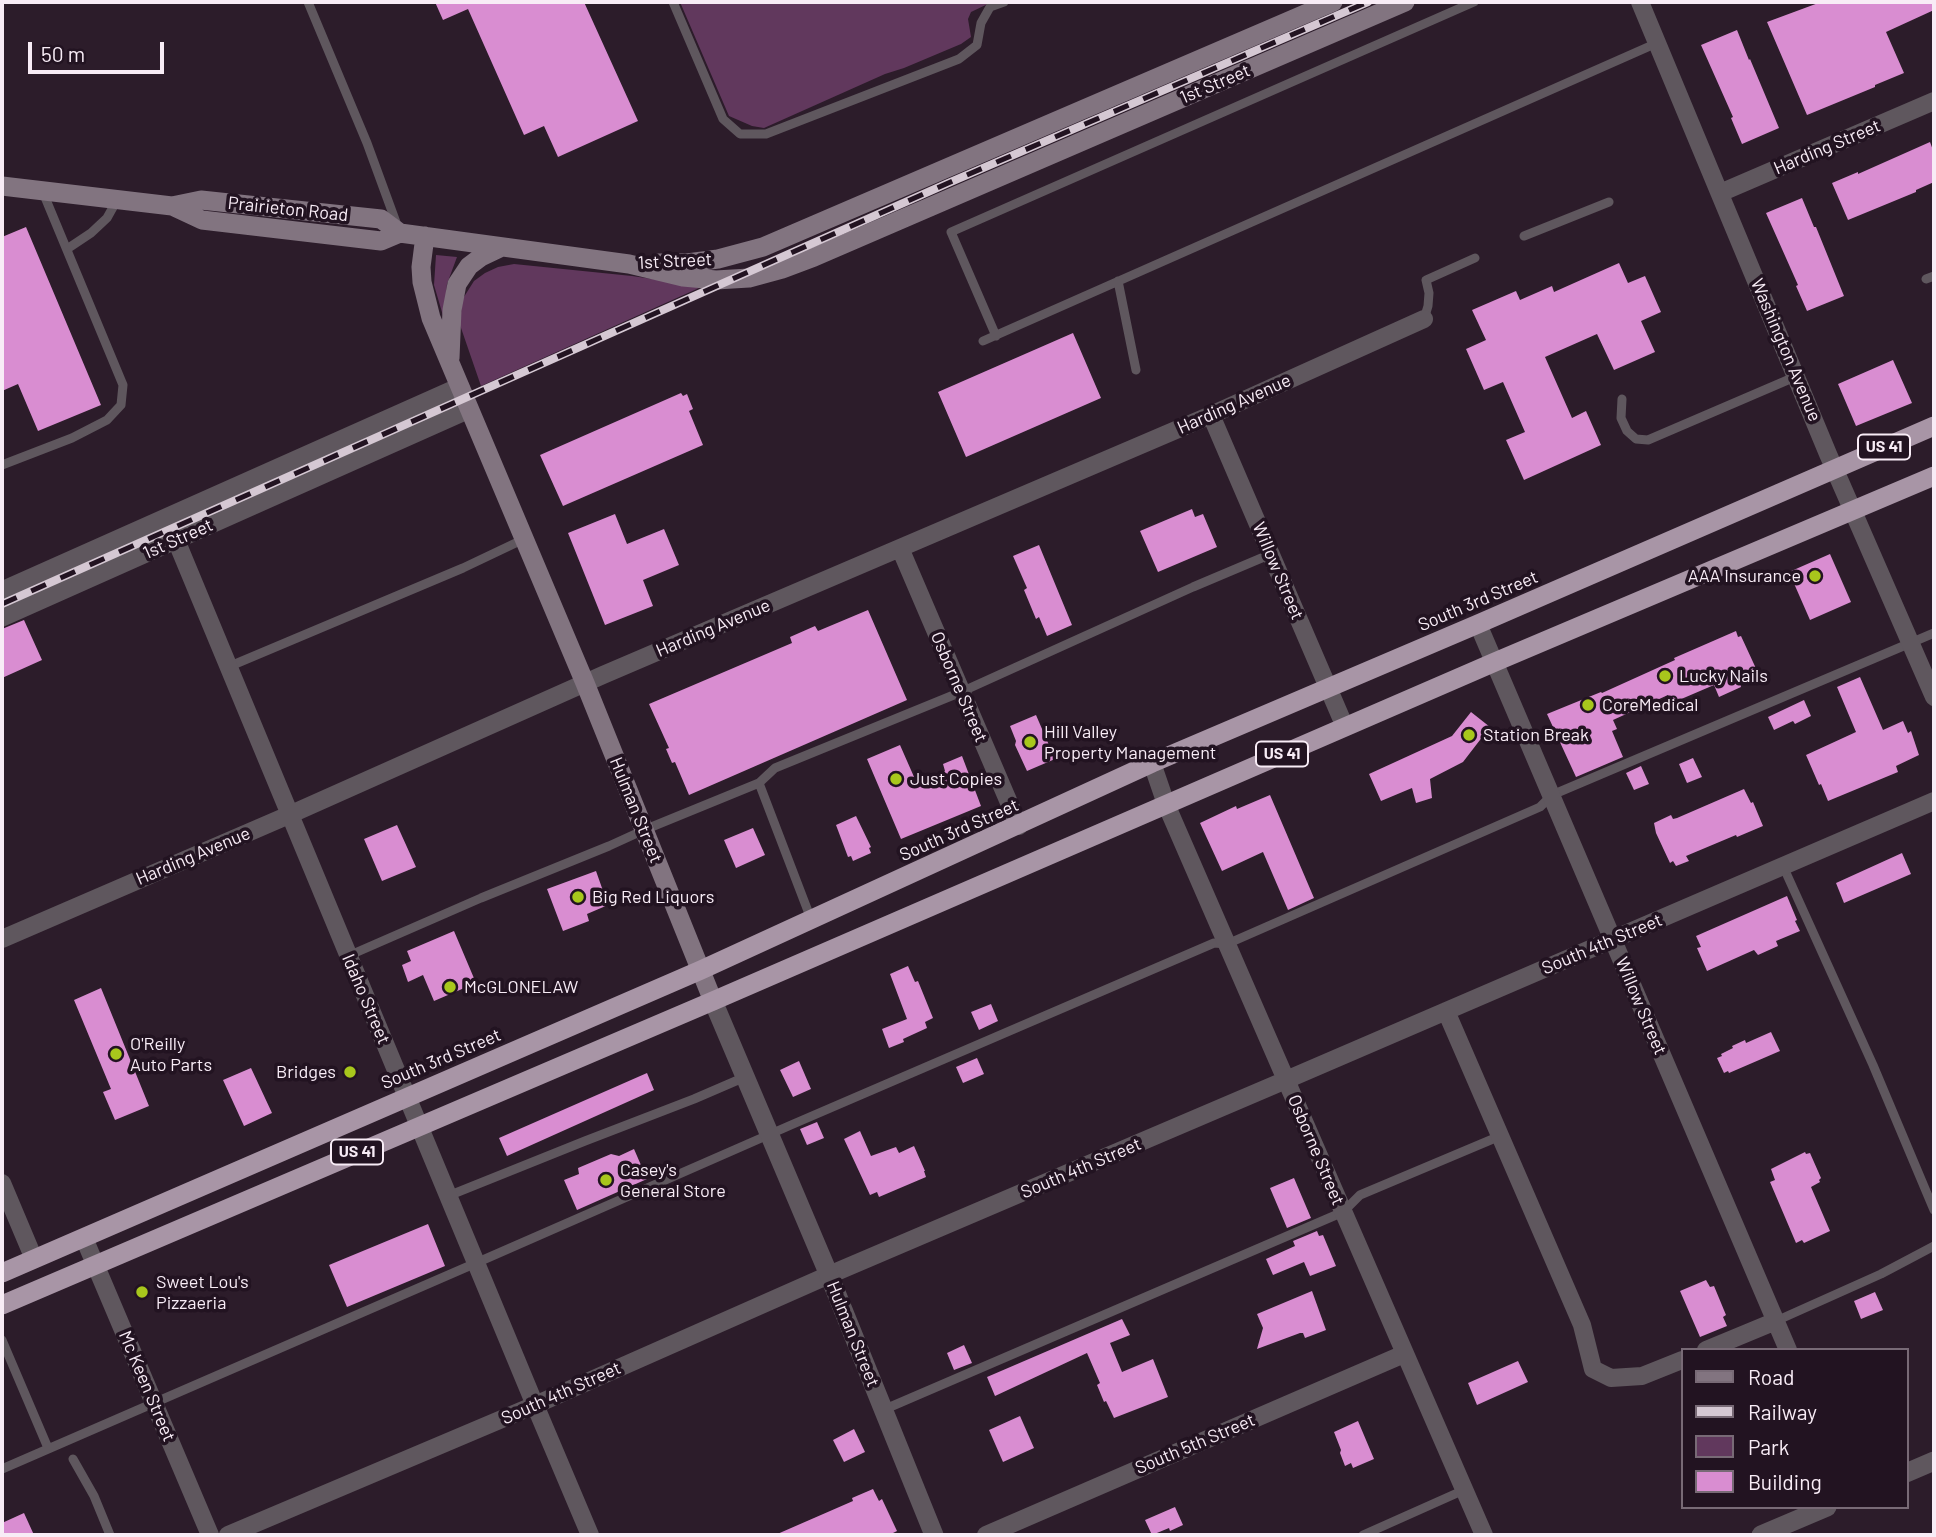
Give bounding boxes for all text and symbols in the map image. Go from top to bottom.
scale bar [32,28,168,72]
text: 50 m [41,41,85,66]
street label: 1st Street [1177,60,1253,108]
street label: Harding Street [1770,115,1884,179]
street label: Prairieton Road [227,192,349,226]
street label: 1st Street [637,248,713,274]
street label: Washington Avenue [1746,275,1826,425]
street label: Harding Avenue [1174,369,1294,439]
road number: US 41 [1858,434,1910,460]
street label: 1st Street [140,514,216,564]
street label: Willow Street [1248,519,1308,623]
place label: AAA Insurance [1688,565,1801,587]
street label: South 3rd Street [1415,566,1541,636]
marker: AAA Insurance [1807,568,1823,584]
street label: Harding Avenue [653,594,773,662]
street label: Osborne Street [926,629,992,745]
place label: Lucky Nails [1679,665,1768,687]
marker: Lucky Nails [1657,668,1673,684]
place label: CoreMedical [1602,694,1698,716]
marker: CoreMedical [1580,697,1596,713]
place label: Hill Valley Property Management [1044,721,1216,764]
place label: Station Break [1483,724,1589,746]
marker: Station Break [1461,727,1477,743]
marker: Hill Valley Property Management [1022,734,1038,750]
road number: US 41 [1256,741,1308,766]
street label: Hulman Street [605,754,667,866]
place label: Just Copies [910,768,1002,790]
marker: Just Copies [888,771,904,787]
street label: South 3rd Street [896,794,1022,866]
street label: Harding Avenue [133,822,253,890]
place label: Big Red Liquors [592,886,714,908]
marker: Big Red Liquors [570,889,586,905]
street label: South 4th Street [1539,909,1665,979]
street label: Idaho Street [337,951,395,1047]
street label: Willow Street [1611,954,1671,1058]
place label: McGLONELAW [464,976,578,998]
marker: McGLONELAW [442,979,458,995]
street label: South 3rd Street [378,1024,504,1094]
place label: O'Reilly Auto Parts [130,1033,212,1076]
marker: O'Reilly Auto Parts [108,1046,124,1062]
place label: Bridges [276,1061,336,1083]
marker: Bridges [342,1064,358,1080]
street label: Osborne Street [1283,1092,1349,1208]
street label: South 4th Street [1018,1133,1144,1203]
road number: US 41 [331,1140,383,1164]
place label: Casey's General Store [620,1159,726,1202]
marker: Casey's General Store [598,1172,614,1188]
place label: Sweet Lou's Pizzaeria [156,1271,249,1314]
street label: Hulman Street [822,1278,884,1390]
marker: Sweet Lou's Pizzaeria [134,1284,150,1300]
street label: Mc Keen Street [114,1327,180,1445]
legend [1680,1348,1908,1509]
street label: South 4th Street [498,1357,624,1429]
text: Road [1748,1364,1794,1389]
text: Railway [1748,1399,1817,1424]
street label: South 5th Street [1132,1409,1258,1479]
text: Park [1748,1434,1789,1459]
text: Building [1748,1469,1822,1494]

